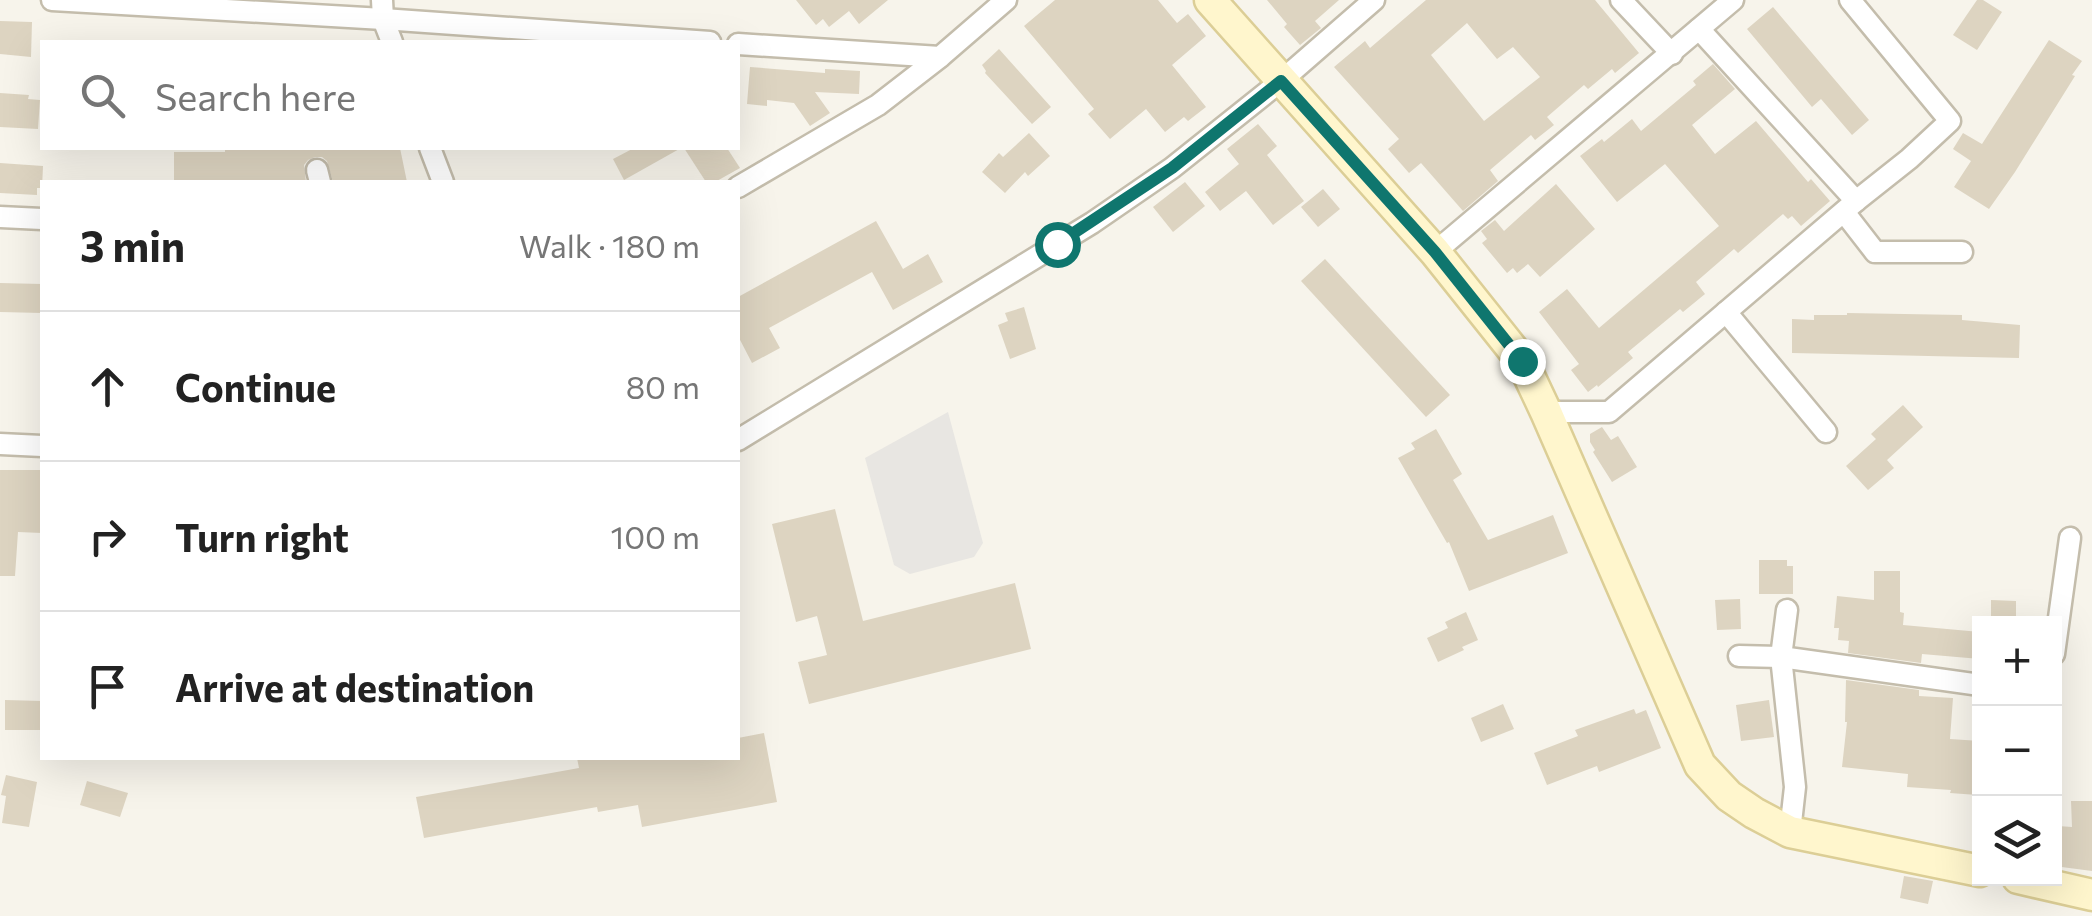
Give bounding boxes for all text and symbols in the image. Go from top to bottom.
search box [40,40,740,150]
icon: search [75,68,130,123]
text: Search here [155,72,356,119]
text: 3 min [80,219,185,271]
route start [1035,222,1081,268]
text: Walk · 180 m [519,225,700,265]
route end [1500,339,1546,385]
icon: ahead [80,359,135,414]
text: Continue [175,363,336,410]
text: 80 m [626,366,700,406]
icon: right [80,509,135,564]
text: Turn right [175,513,349,560]
text: 100 m [611,516,700,556]
map controls [1972,616,2062,886]
button: + [1972,616,2062,706]
icon: arrive [80,659,135,714]
text: Arrive at destination [175,663,534,710]
button: − [1972,706,2062,796]
button: layers [1972,796,2062,886]

